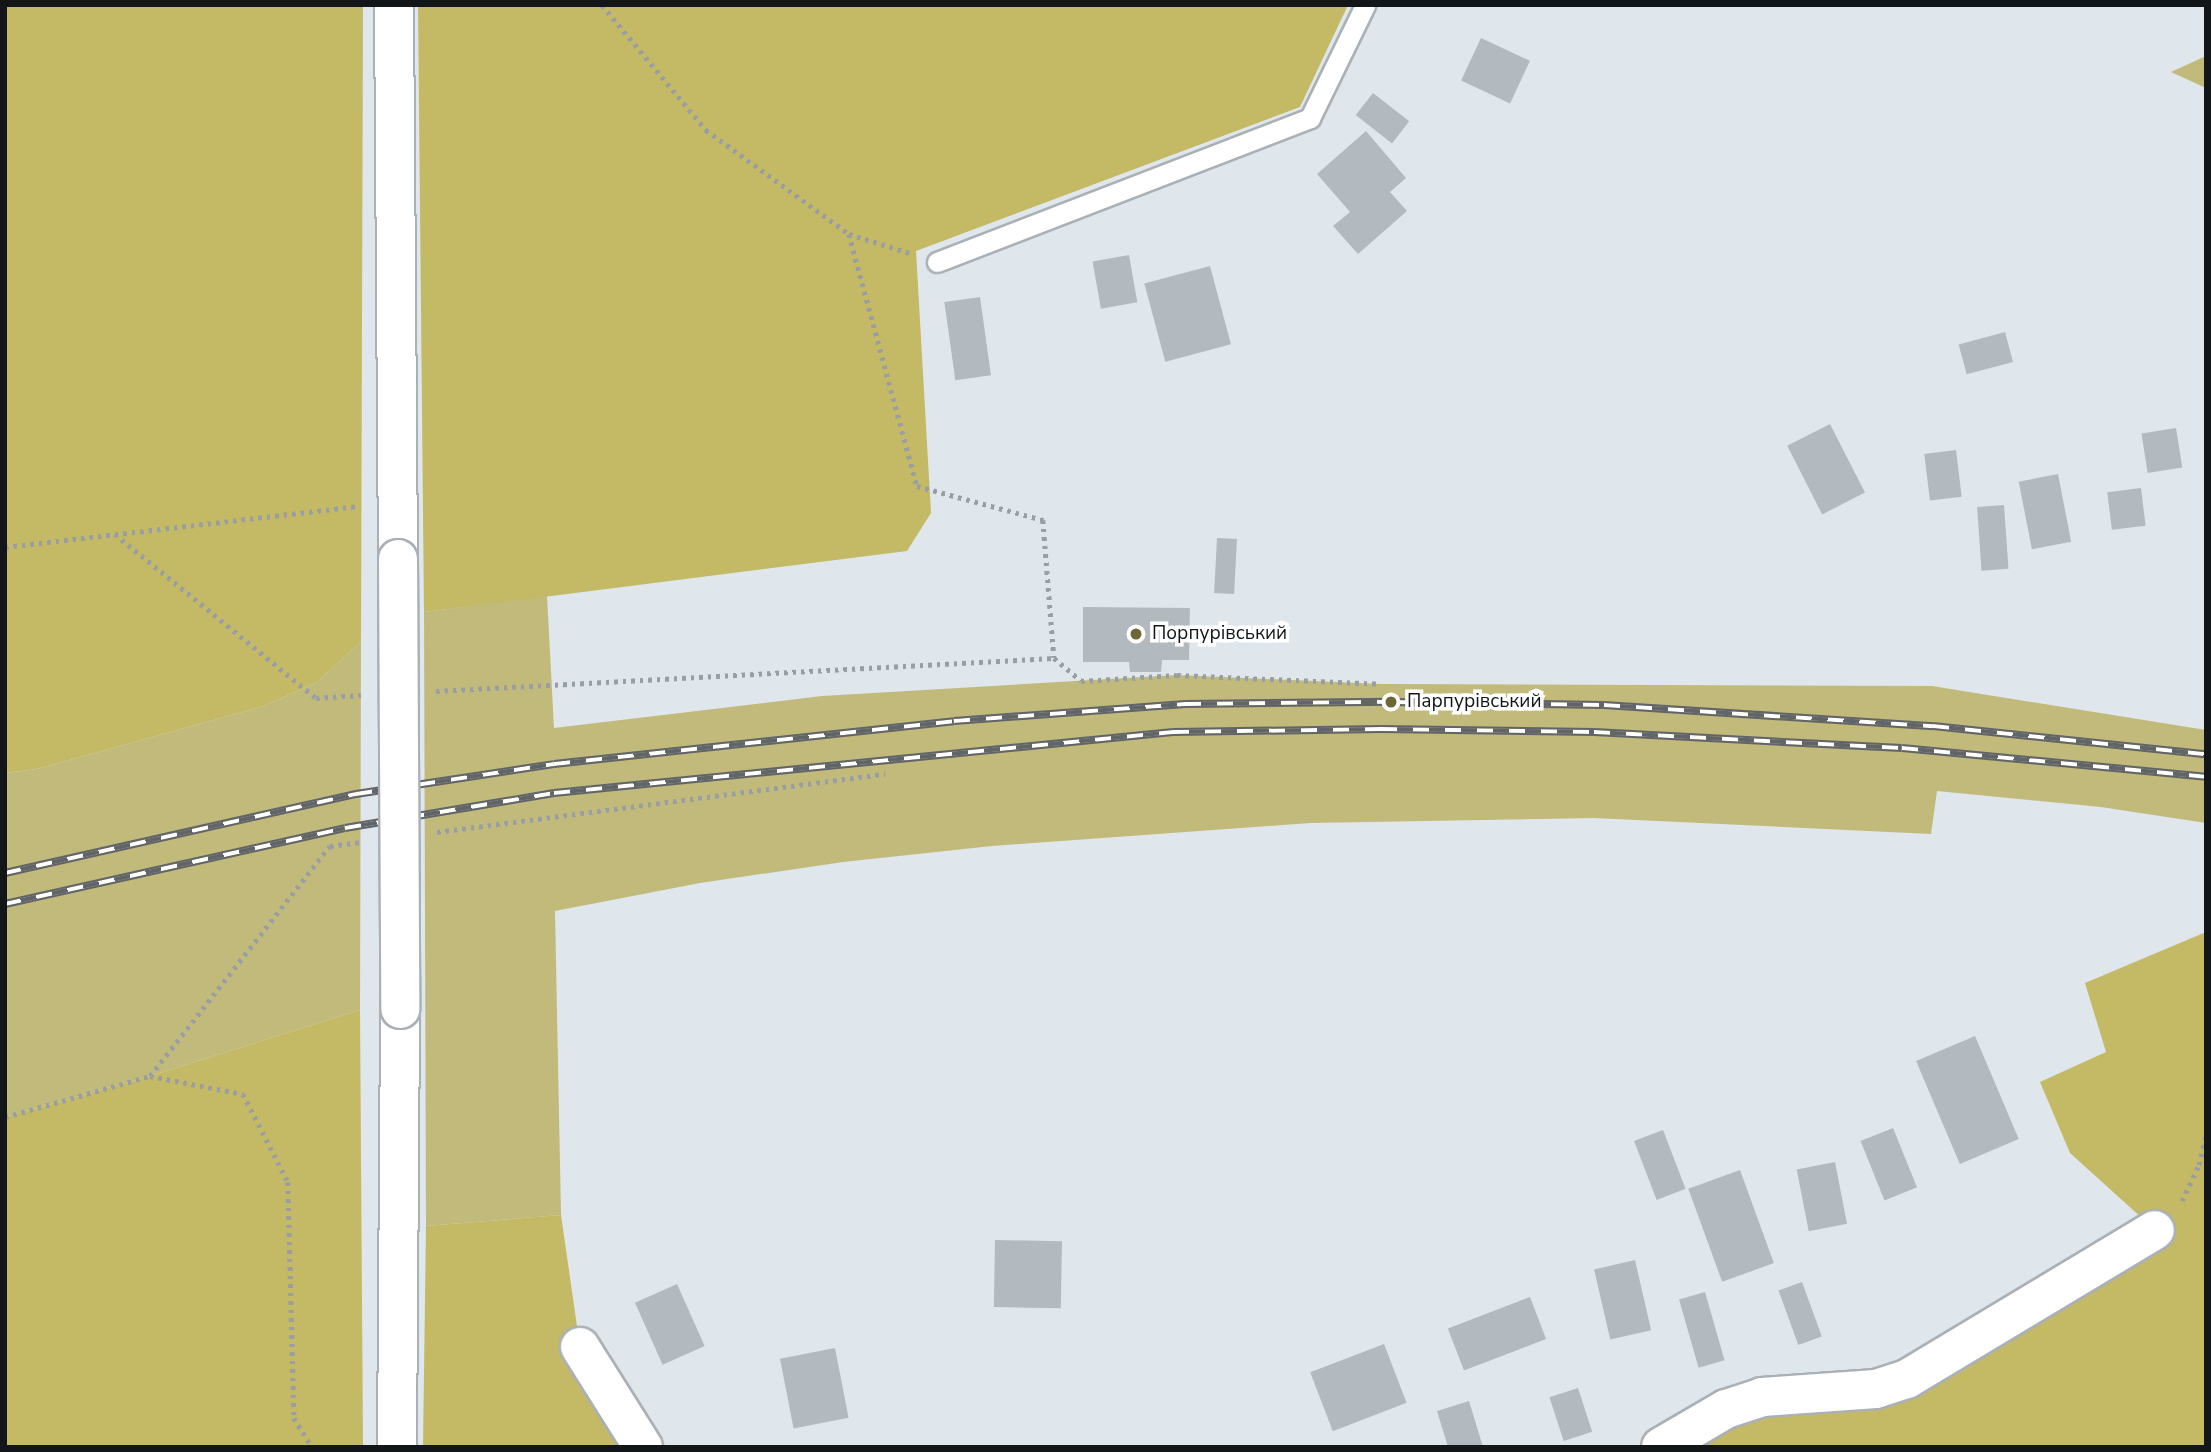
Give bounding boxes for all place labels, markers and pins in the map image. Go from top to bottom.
place label: Порпурівський [1152,623,1287,645]
marker: Порпурівський [1126,624,1146,644]
place label: Парпурівський [1407,691,1542,713]
marker: Парпурівський [1381,692,1401,712]

